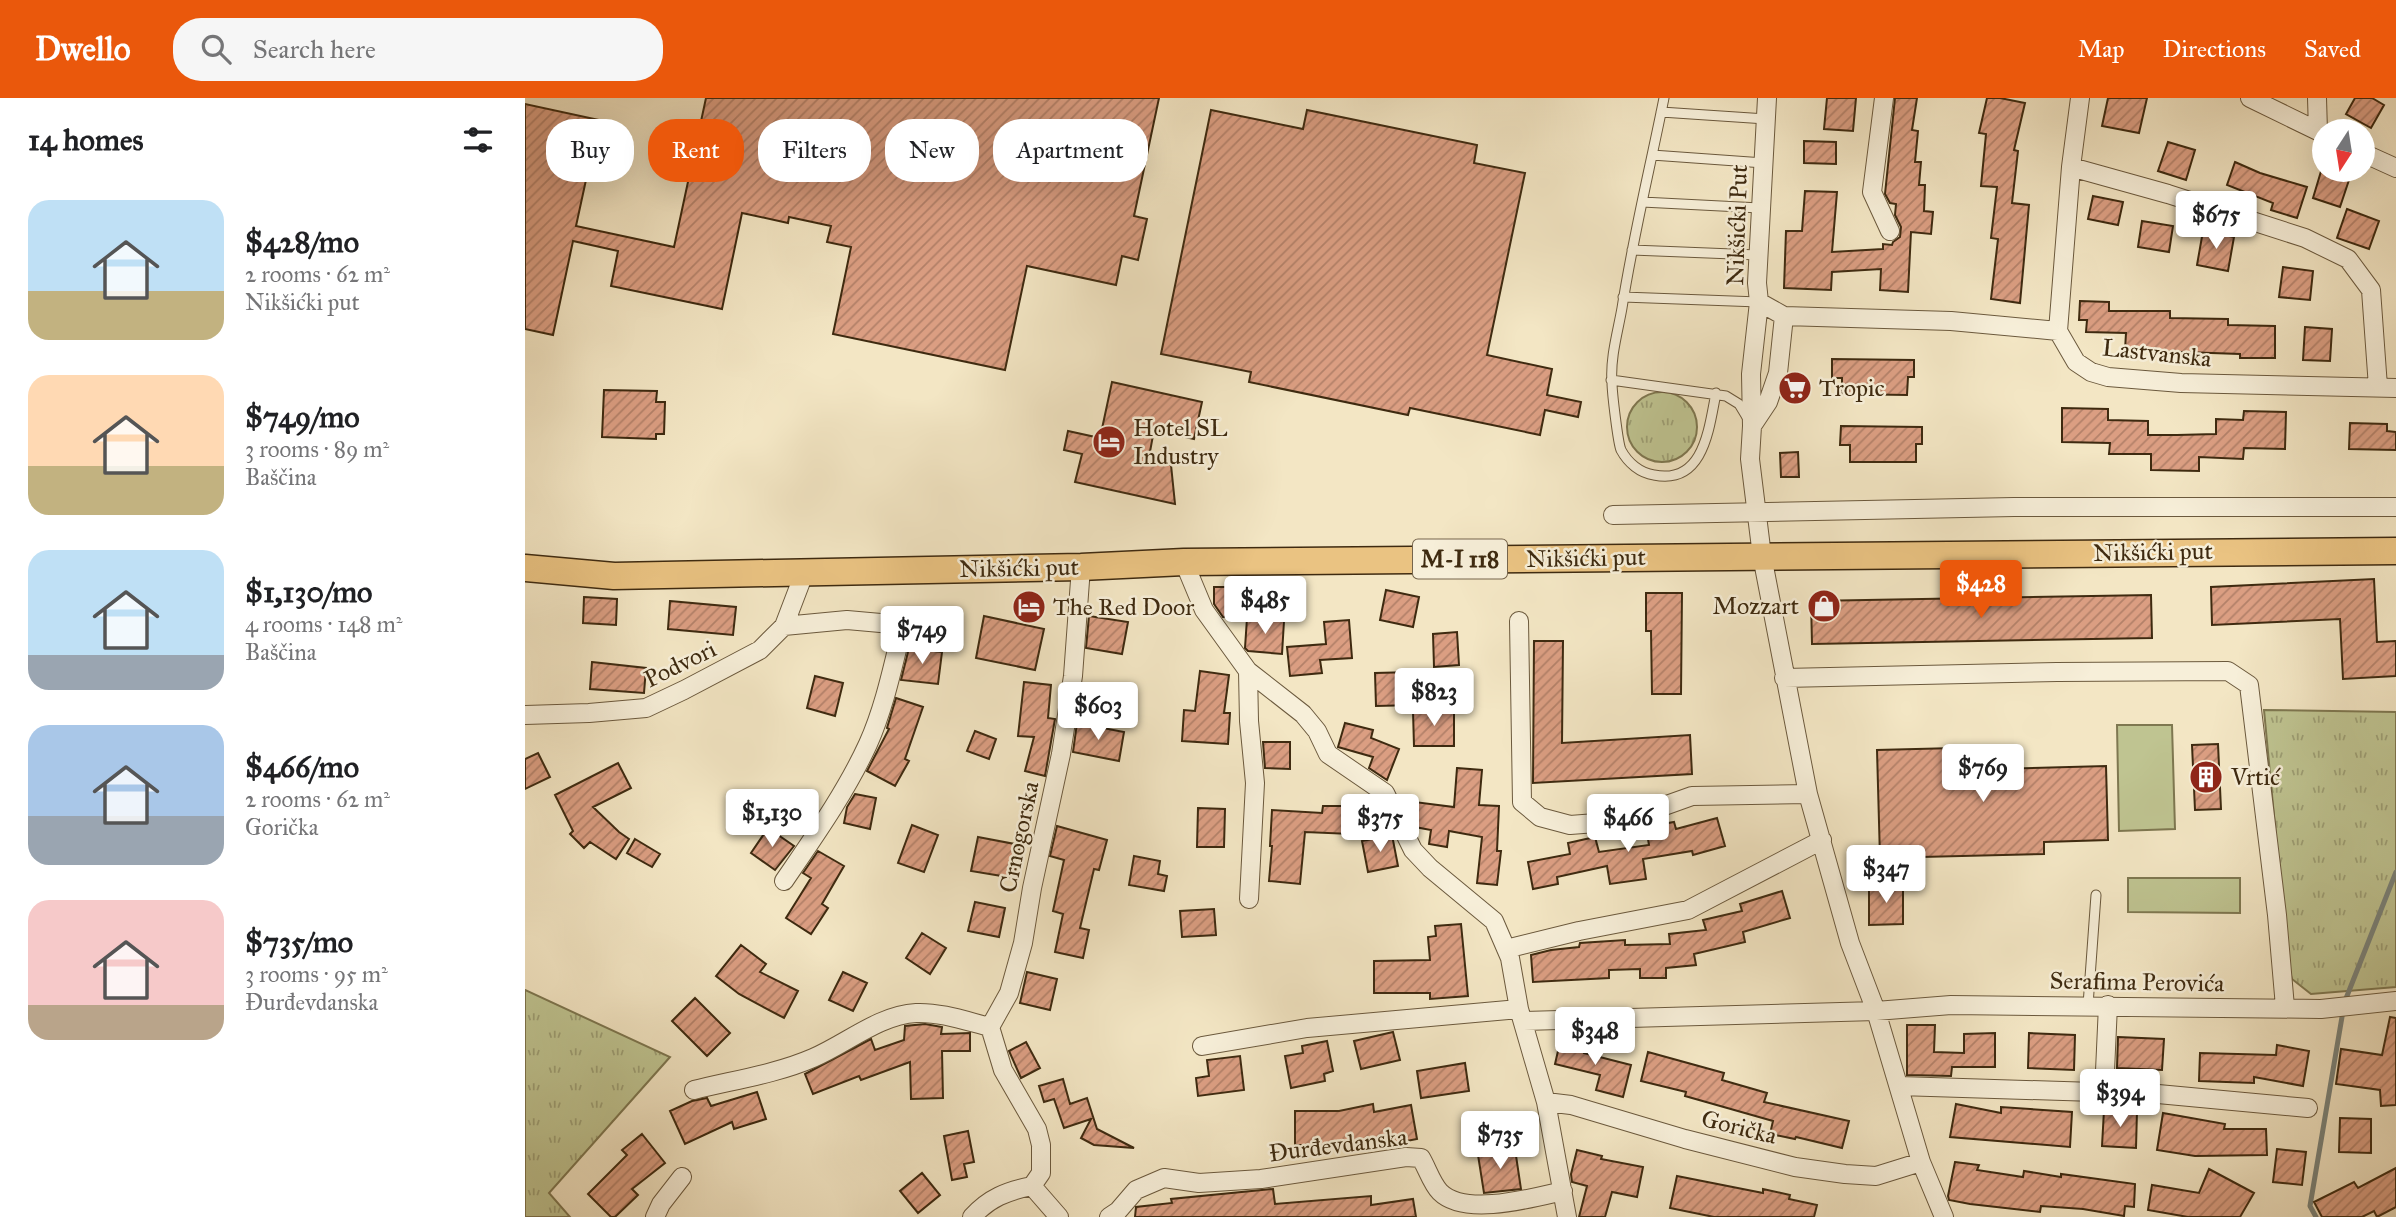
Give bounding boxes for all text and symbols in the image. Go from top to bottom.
search box [173,18,663,81]
text: Dwello [35,29,131,69]
icon: search [197,30,235,68]
text: Search here [253,33,376,65]
text: Map [2078,34,2125,64]
text: Directions [2163,34,2266,64]
text: Saved [2304,34,2361,64]
chip: Buy [546,119,634,182]
chip: Rent [648,119,744,182]
chip: Filters [758,119,871,182]
chip: New [885,119,979,182]
chip: Apartment [993,119,1148,182]
north arrow [2312,119,2375,182]
map controls [2312,119,2375,182]
icon: filters [459,121,497,159]
text: 14 homes [28,122,143,158]
street label: Nikšićki Put [1720,163,1754,286]
pin: $675 [2175,192,2257,251]
text: $675 [2192,200,2240,228]
text: $428/mo [245,224,359,260]
icon: home [84,228,168,312]
text: 2 rooms · 62 m² [245,260,390,288]
text: Nikšićki put [245,288,360,316]
street label: Lastvanska [2101,332,2214,374]
supermarket icon: Tropic [1776,369,1814,407]
place label: Tropic [1819,373,1885,403]
text: $749/mo [245,399,360,435]
icon: home [84,403,168,487]
place label: Hotel SL Industry [1133,413,1228,471]
hotel icon: Hotel SL Industry [1090,423,1128,461]
text: 3 rooms · 89 m² [245,435,389,463]
text: Baščina [245,463,317,491]
street label: Nikšićki put [2093,536,2214,568]
road number: M-I 118 [1413,540,1507,579]
street label: Nikšićki put [1526,542,1647,574]
street label: Nikšićki put [959,552,1080,584]
pin: $428 [1940,560,2022,620]
text: $428 [1956,569,2006,597]
text: $1,130/mo [245,574,372,610]
pin: $485 [1224,576,1306,636]
icon: home [84,578,168,662]
text: $485 [1240,585,1290,613]
shop icon: Mozzart [1805,587,1843,625]
hotel icon: The Red Door [1010,588,1048,626]
place label: Mozzart [1712,591,1799,621]
place label: The Red Door [1053,592,1194,622]
pin: $749 [881,606,963,666]
text: 4 rooms · 148 m² [245,610,402,638]
text: $749 [897,615,947,643]
street label: Podvori [639,634,721,694]
text: Baščina [245,638,317,666]
pin: $823 [1393,668,1475,728]
text: $823 [1411,677,1457,705]
pin: $603 [1057,682,1139,742]
text: $603 [1074,691,1122,719]
pin: $769 [1942,744,2024,804]
text: $466/mo [245,749,359,785]
icon: home [84,753,168,837]
text: $769 [1958,753,2008,781]
building icon: Vrtić [2187,758,2225,796]
place label: Vrtić [2230,762,2281,792]
street label: Crnogorska [993,778,1046,895]
text: 2 rooms · 62 m² [245,785,390,813]
pin: $1,130 [715,790,829,849]
pin: $375 [1339,794,1421,854]
pin: $466 [1587,794,1669,854]
text: $1,130 [742,798,802,826]
text: $375 [1357,803,1403,831]
text: $466 [1603,803,1653,831]
text: Gorička [245,813,318,841]
pin: $347 [1845,846,1927,905]
text: $347 [1862,854,1910,882]
text: $735/mo [245,924,353,960]
icon: home [84,928,168,1012]
text: 3 rooms · 95 m² [245,960,388,988]
street label: Serafima Perovića [2049,965,2225,999]
text: Đurđevdanska [245,988,378,1016]
pin: $348 [1554,1007,1636,1067]
text: $348 [1571,1016,1619,1044]
pin: $394 [2079,1070,2161,1129]
text: $394 [2096,1078,2144,1106]
street label: Gorička [1698,1103,1781,1151]
pin: $735 [1459,1112,1541,1171]
text: $735 [1477,1120,1523,1148]
street label: Đurđevdanska [1267,1122,1410,1168]

